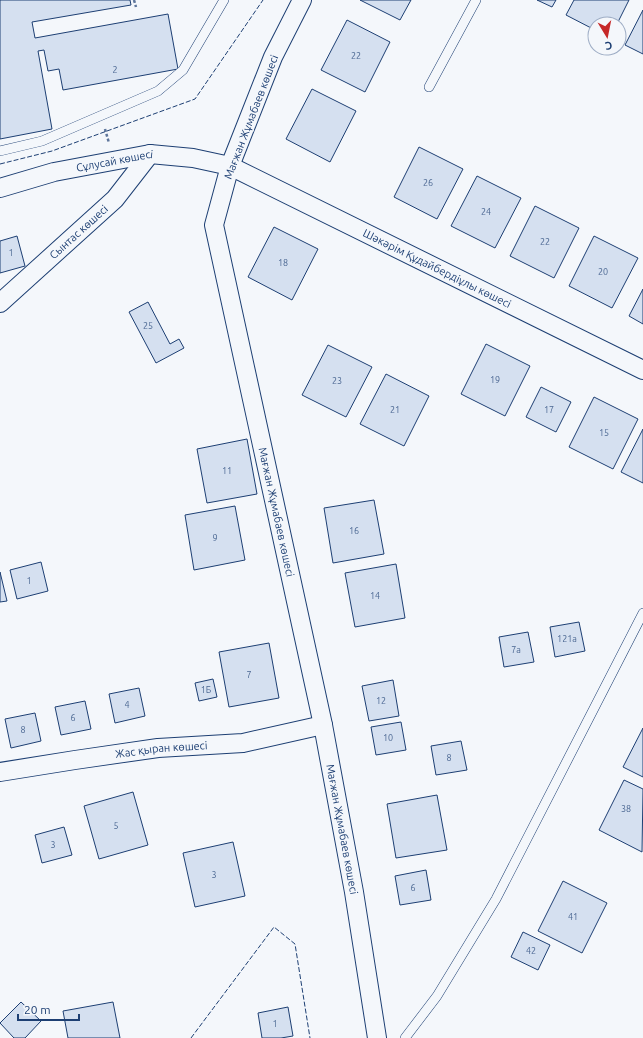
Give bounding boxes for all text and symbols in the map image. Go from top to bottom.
north arrow [587,16,627,56]
text: С [604,39,613,52]
house number: 22 [351,51,361,61]
street label: Мағжан Жұмабаев көшесі [222,53,280,181]
house number: 2 [112,65,118,75]
street label: Сұлусай көшесі [75,148,154,174]
house number: 26 [423,178,433,188]
street label: Сынтас көшесі [47,203,110,261]
house number: 24 [481,207,491,217]
street label: Шәкәрім Құдайбердіұлы көшесі [361,227,513,310]
house number: 22 [540,237,550,247]
house number: 1 [8,248,14,258]
house number: 18 [278,258,288,268]
house number: 20 [598,267,608,277]
house number: 25 [143,321,153,331]
house number: 19 [490,375,500,385]
house number: 23 [332,376,342,386]
house number: 21 [390,405,400,415]
house number: 17 [544,405,554,415]
house number: 15 [599,428,609,438]
street label: Мағжан Жұмабаев көшесі [257,446,297,578]
house number: 11 [222,466,232,476]
house number: 16 [349,526,359,536]
house number: 9 [212,533,218,543]
house number: 1 [26,576,32,586]
house number: 14 [370,591,380,601]
house number: 121а [557,634,577,644]
house number: 7а [511,645,521,655]
house number: 7 [246,670,252,680]
house number: 1Б [201,685,212,695]
house number: 12 [376,696,386,706]
house number: 4 [124,700,130,710]
house number: 6 [70,713,76,723]
house number: 8 [20,725,26,735]
house number: 10 [383,733,393,743]
street label: Жас қыран көшесі [114,739,208,760]
house number: 8 [446,753,452,763]
street label: Мағжан Жұмабаев көшесі [324,763,360,895]
house number: 38 [621,804,631,814]
house number: 5 [113,821,119,831]
house number: 3 [50,840,56,850]
house number: 3 [211,870,217,880]
house number: 6 [410,883,416,893]
house number: 41 [568,912,578,922]
house number: 42 [526,946,536,956]
scale bar [18,996,79,1022]
text: 20 m [24,1003,51,1016]
house number: 1 [272,1019,278,1029]

